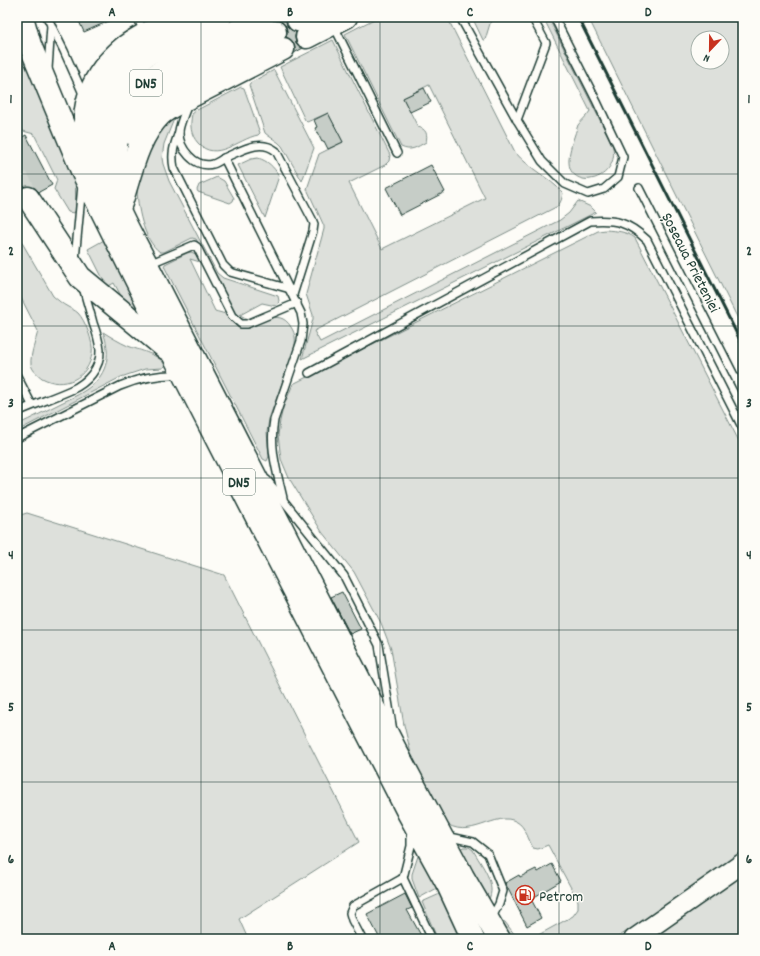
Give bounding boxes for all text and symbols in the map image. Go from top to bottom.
text: A [108,4,116,23]
text: B [287,4,293,23]
text: C [467,4,474,23]
text: D [645,4,652,23]
north arrow [690,30,730,70]
text: N [701,49,713,66]
road number: DN5 [130,70,162,96]
text: 1 [10,91,13,110]
text: 1 [748,91,751,110]
street label: Șoseaua Prieteniei [655,209,725,317]
text: 2 [8,243,14,262]
text: 2 [746,243,752,262]
text: 3 [8,395,14,414]
text: 3 [746,395,752,414]
road number: DN5 [223,469,255,495]
text: 4 [8,547,14,566]
text: 4 [746,547,752,566]
text: 5 [8,699,14,718]
text: 5 [746,699,752,718]
text: 6 [8,851,15,870]
text: 6 [746,851,753,870]
fuel station icon: Petrom [514,884,536,906]
place label: Petrom [539,886,583,909]
text: A [108,938,116,956]
text: B [287,938,293,956]
text: C [467,938,474,956]
text: D [645,938,652,956]

